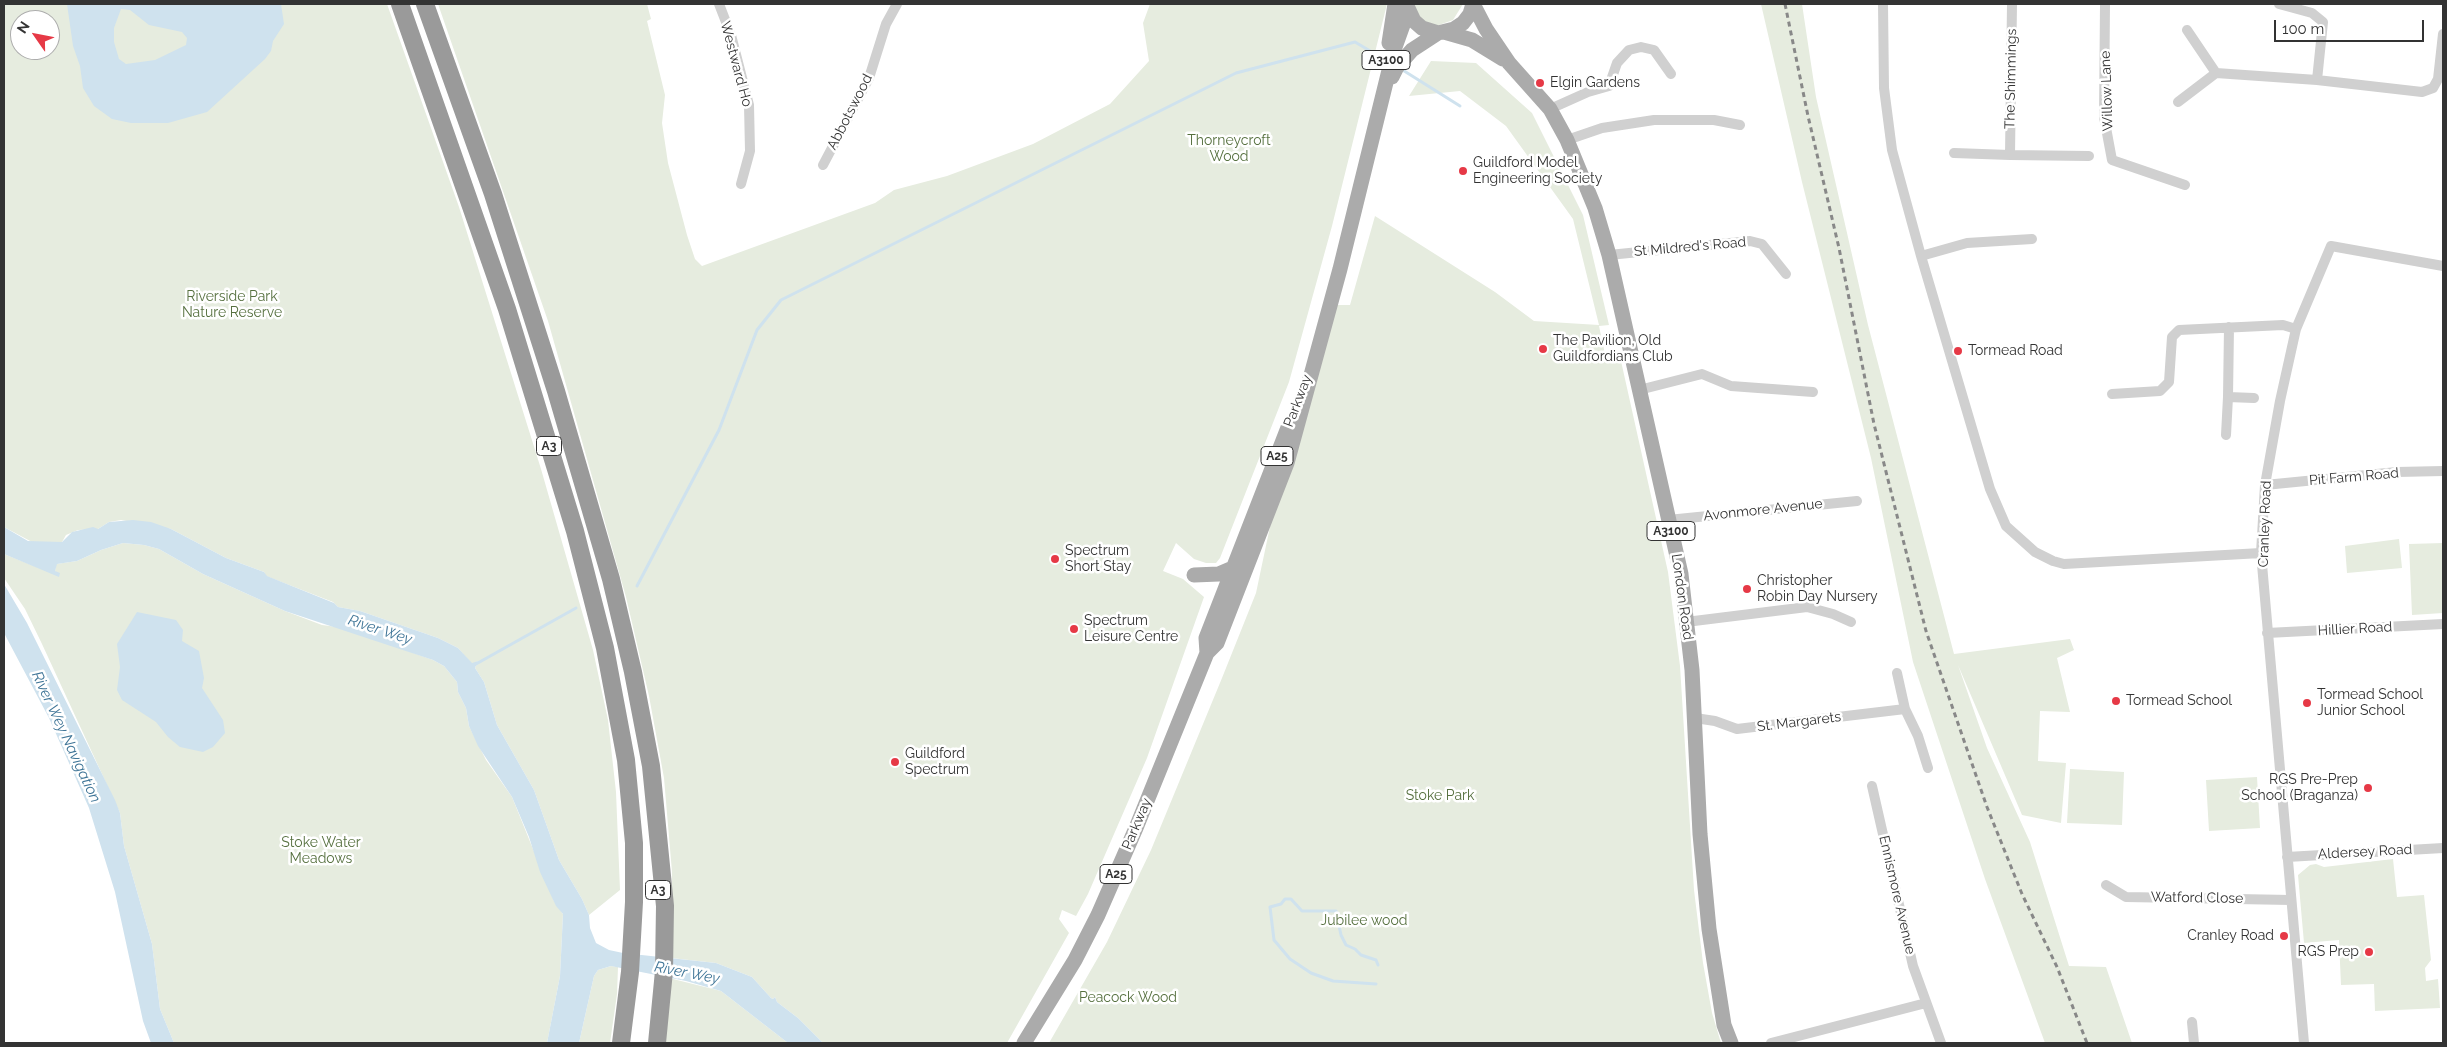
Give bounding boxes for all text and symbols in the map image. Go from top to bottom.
north arrow [10,10,60,60]
scale bar [2277,10,2427,42]
text: N [14,19,33,36]
street label: Westward Ho [717,19,755,109]
text: 100 m [2282,20,2324,38]
street label: The Shimmings [2002,29,2020,129]
road number: A3100 [1362,50,1410,70]
street label: Willow Lane [2097,50,2117,132]
street label: Abbotswood [824,71,876,153]
place label: Elgin Gardens [1550,75,1640,91]
marker: Elgin Gardens [1534,77,1546,89]
park label: Thorneycroft Wood [1187,133,1271,166]
place label: Guildford Model Engineering Society [1473,155,1602,188]
marker: Guildford Model Engineering Society [1457,165,1469,177]
street label: St Mildred's Road [1633,234,1747,260]
park label: Riverside Park Nature Reserve [182,289,282,322]
place label: The Pavilion, Old Guildfordians Club [1553,333,1673,366]
marker: The Pavilion, Old Guildfordians Club [1537,343,1549,355]
place label: Tormead Road [1968,343,2063,359]
marker: Tormead Road [1952,345,1964,357]
street label: Parkway [1280,372,1316,430]
road number: A3 [536,436,562,456]
road number: A25 [1261,446,1293,466]
street label: Pit Farm Road [2308,465,2400,489]
street label: Cranley Road [2255,480,2275,568]
street label: Avonmore Avenue [1703,495,1823,525]
road number: A3100 [1647,522,1695,540]
place label: Spectrum Short Stay [1065,543,1131,576]
marker: Spectrum Short Stay [1049,553,1061,565]
street label: London Road [1668,553,1696,641]
place label: Christopher Robin Day Nursery [1757,573,1878,606]
marker: Christopher Robin Day Nursery [1741,583,1753,595]
water label: River Wey [346,611,414,649]
place label: Spectrum Leisure Centre [1084,613,1178,646]
street label: Hillier Road [2317,619,2393,639]
marker: Spectrum Leisure Centre [1068,623,1080,635]
water label: River Wey Navigation [28,668,104,806]
place label: Tormead School Junior School [2317,687,2423,720]
place label: Tormead School [2126,693,2232,709]
marker: Tormead School [2110,695,2122,707]
marker: Tormead School Junior School [2301,697,2313,709]
street label: St. Margarets [1756,709,1842,735]
place label: Guildford Spectrum [905,746,969,779]
marker: Guildford Spectrum [889,756,901,768]
place label: RGS Pre-Prep School (Braganza) [2241,772,2358,804]
marker: RGS Pre-Prep School (Braganza) [2362,782,2374,794]
park label: Stoke Park [1406,788,1474,804]
street label: Parkway [1119,796,1155,852]
street label: Ennismore Avenue [1875,834,1919,956]
park label: Stoke Water Meadows [281,835,361,868]
street label: Aldersey Road [2317,841,2413,863]
road number: A25 [1100,864,1132,884]
road number: A3 [646,880,670,900]
street label: Watford Close [2151,889,2243,907]
park label: Jubilee wood [1321,913,1407,929]
place label: Cranley Road [2187,928,2274,944]
marker: Cranley Road [2278,930,2290,942]
place label: RGS Prep [2298,944,2359,960]
marker: RGS Prep [2363,946,2375,958]
water label: River Wey [653,958,721,988]
park label: Peacock Wood [1079,990,1177,1006]

